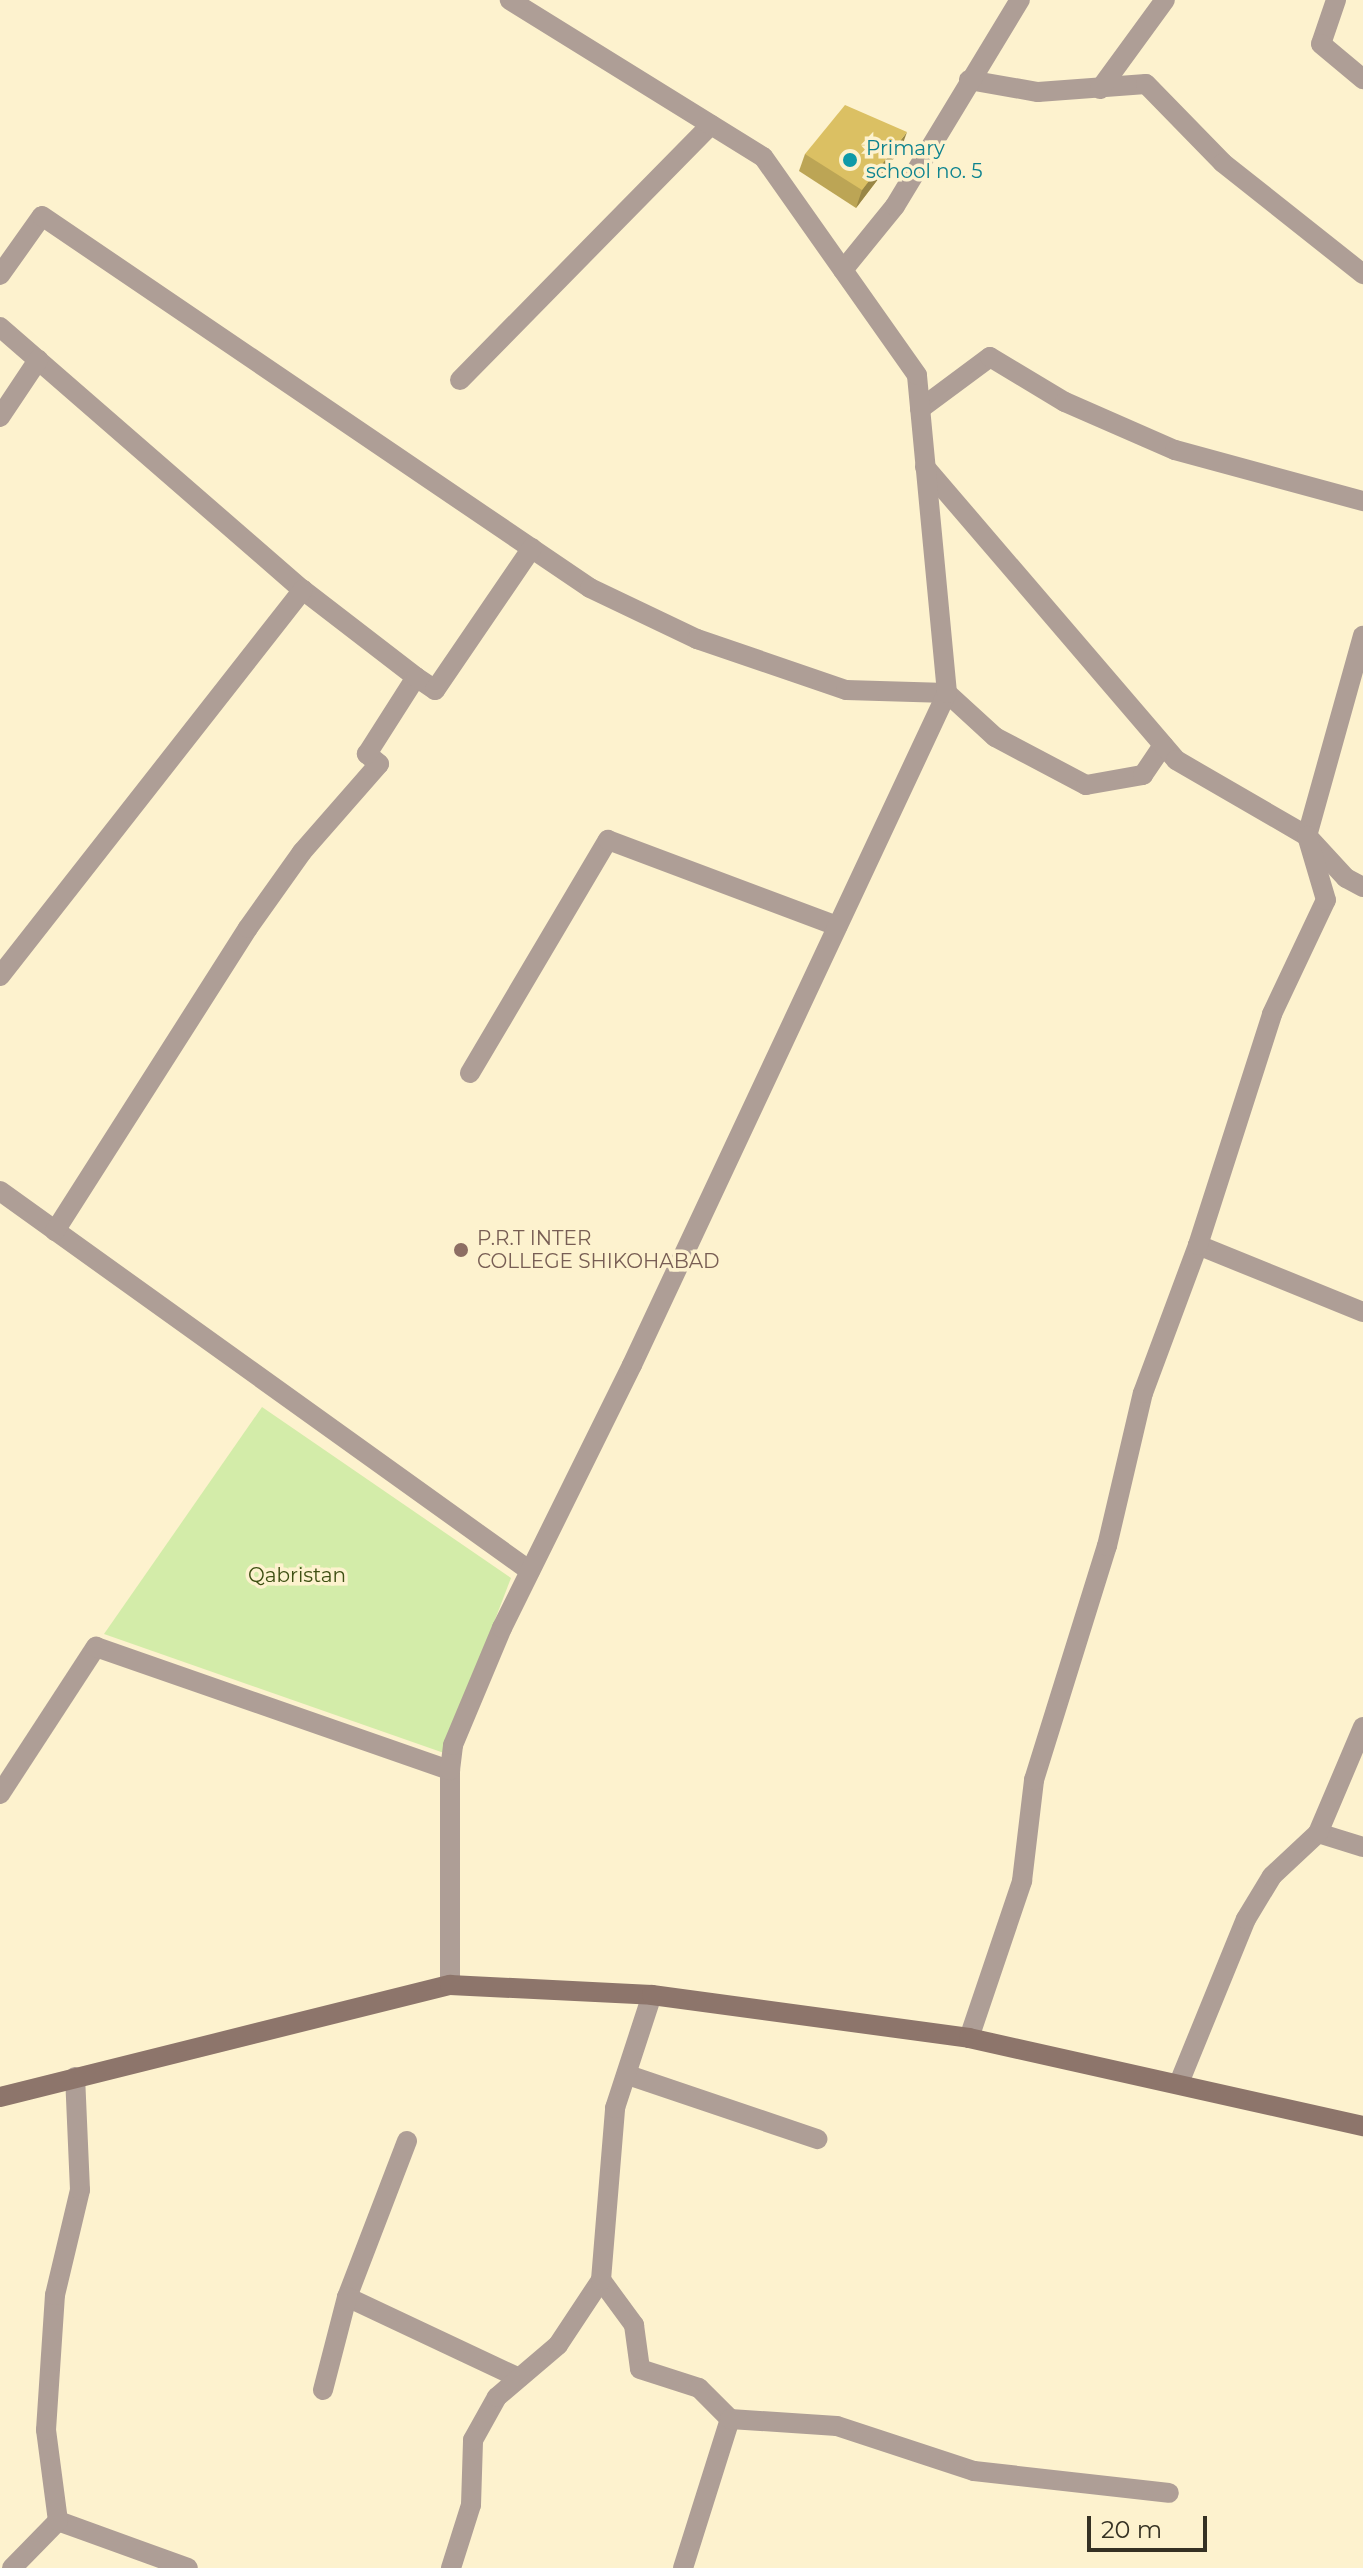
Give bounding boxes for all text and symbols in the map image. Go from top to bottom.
place label: Primary school no. 5 [866,136,983,183]
marker: Primary school no. 5 [841,151,859,169]
place label: P.R.T INTER COLLEGE SHIKOHABAD [477,1226,720,1273]
marker: P.R.T INTER COLLEGE SHIKOHABAD [452,1241,470,1259]
park label: Qabristan [248,1563,346,1587]
scale bar [1091,2500,1211,2550]
text: 20 m [1101,2515,1162,2544]

